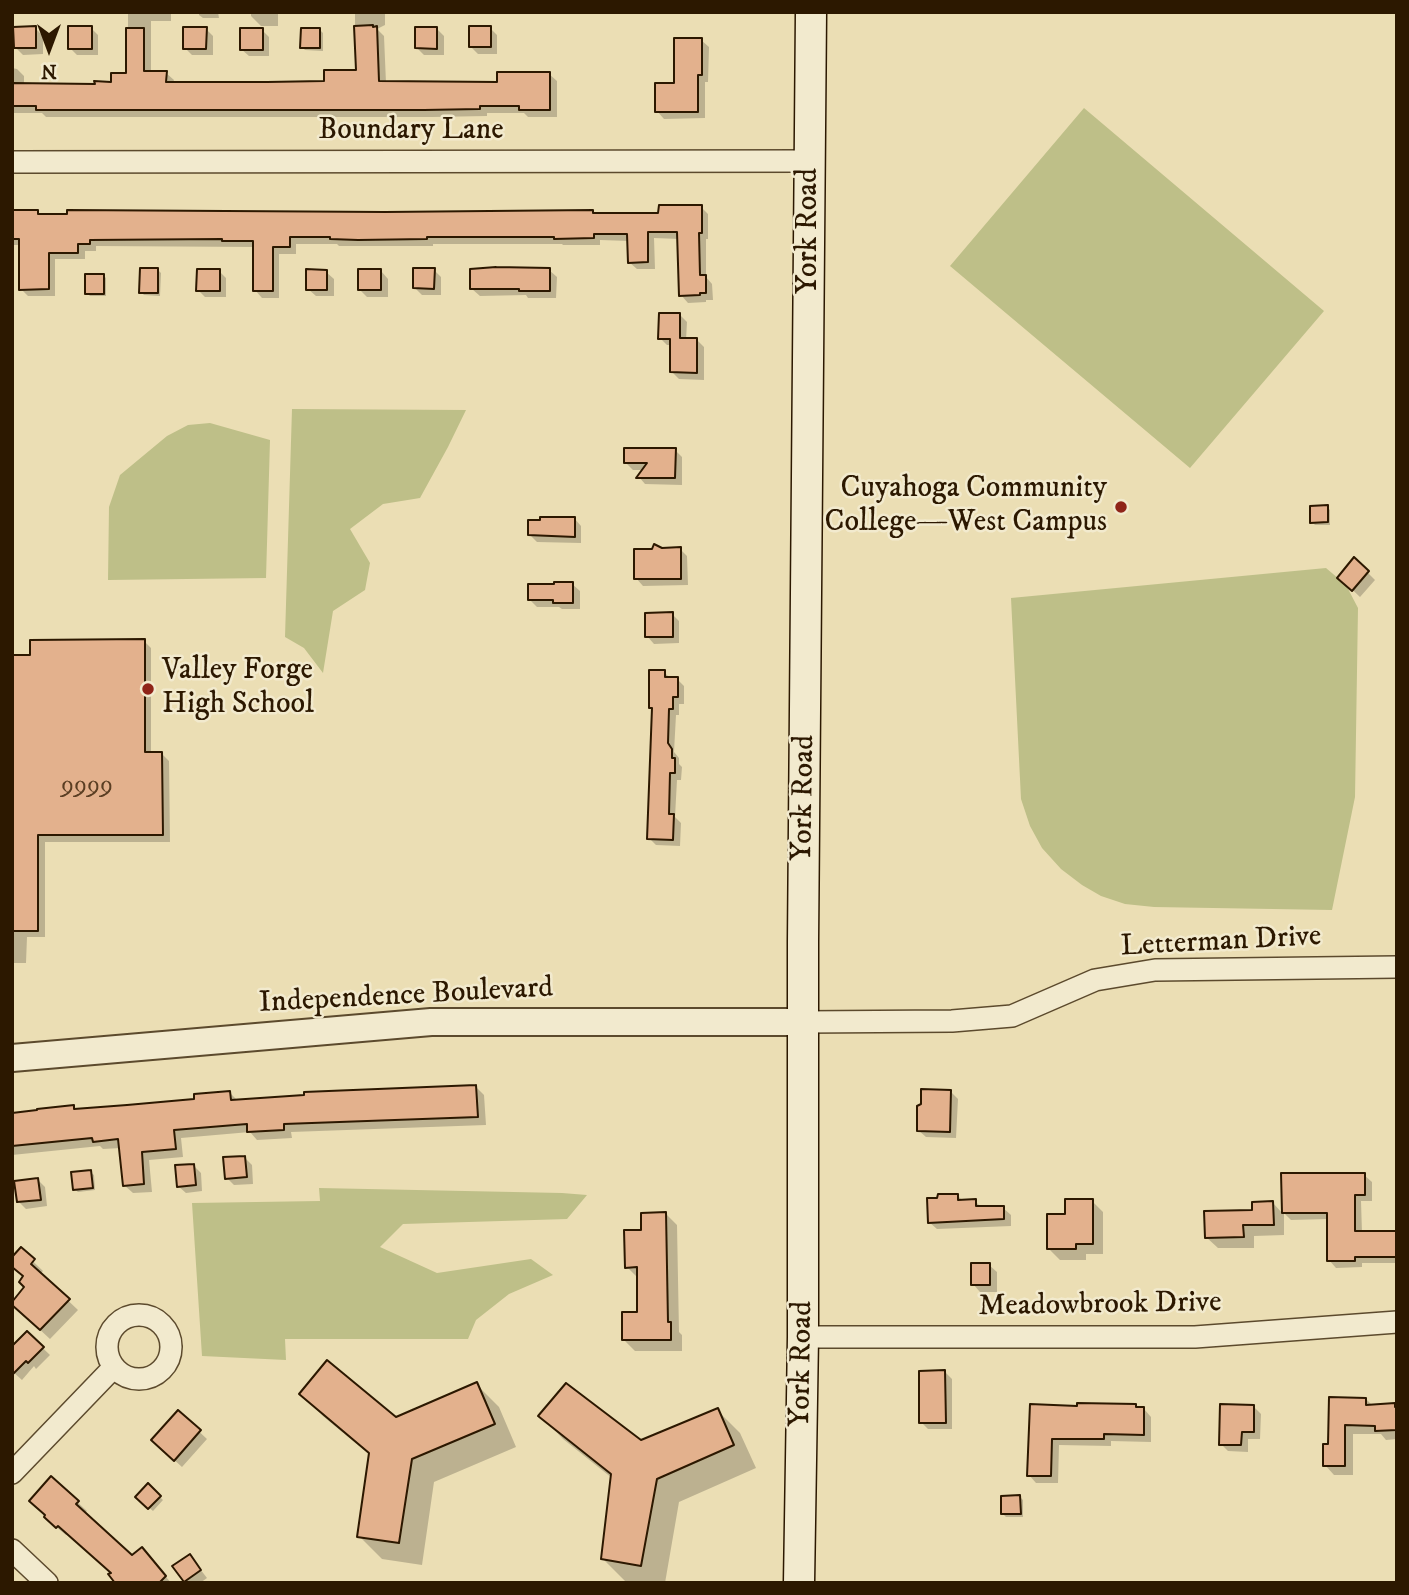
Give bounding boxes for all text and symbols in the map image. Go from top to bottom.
north arrow [14,14,84,84]
text: N [41,59,57,82]
street label: Boundary Lane [318,114,504,150]
street label: York Road [792,168,828,294]
place label: Cuyahoga Community College—West Campus [825,472,1107,542]
marker: Cuyahoga Community College—West Campus [1113,499,1129,515]
place label: Valley Forge High School [162,654,314,724]
marker: Valley Forge High School [140,681,156,697]
street label: York Road [786,735,824,861]
house number: 9999 [61,771,113,803]
street label: Letterman Drive [1120,920,1322,966]
street label: Independence Boulevard [258,971,554,1023]
street label: Meadowbrook Drive [978,1286,1222,1326]
street label: York Road [784,1301,822,1427]

